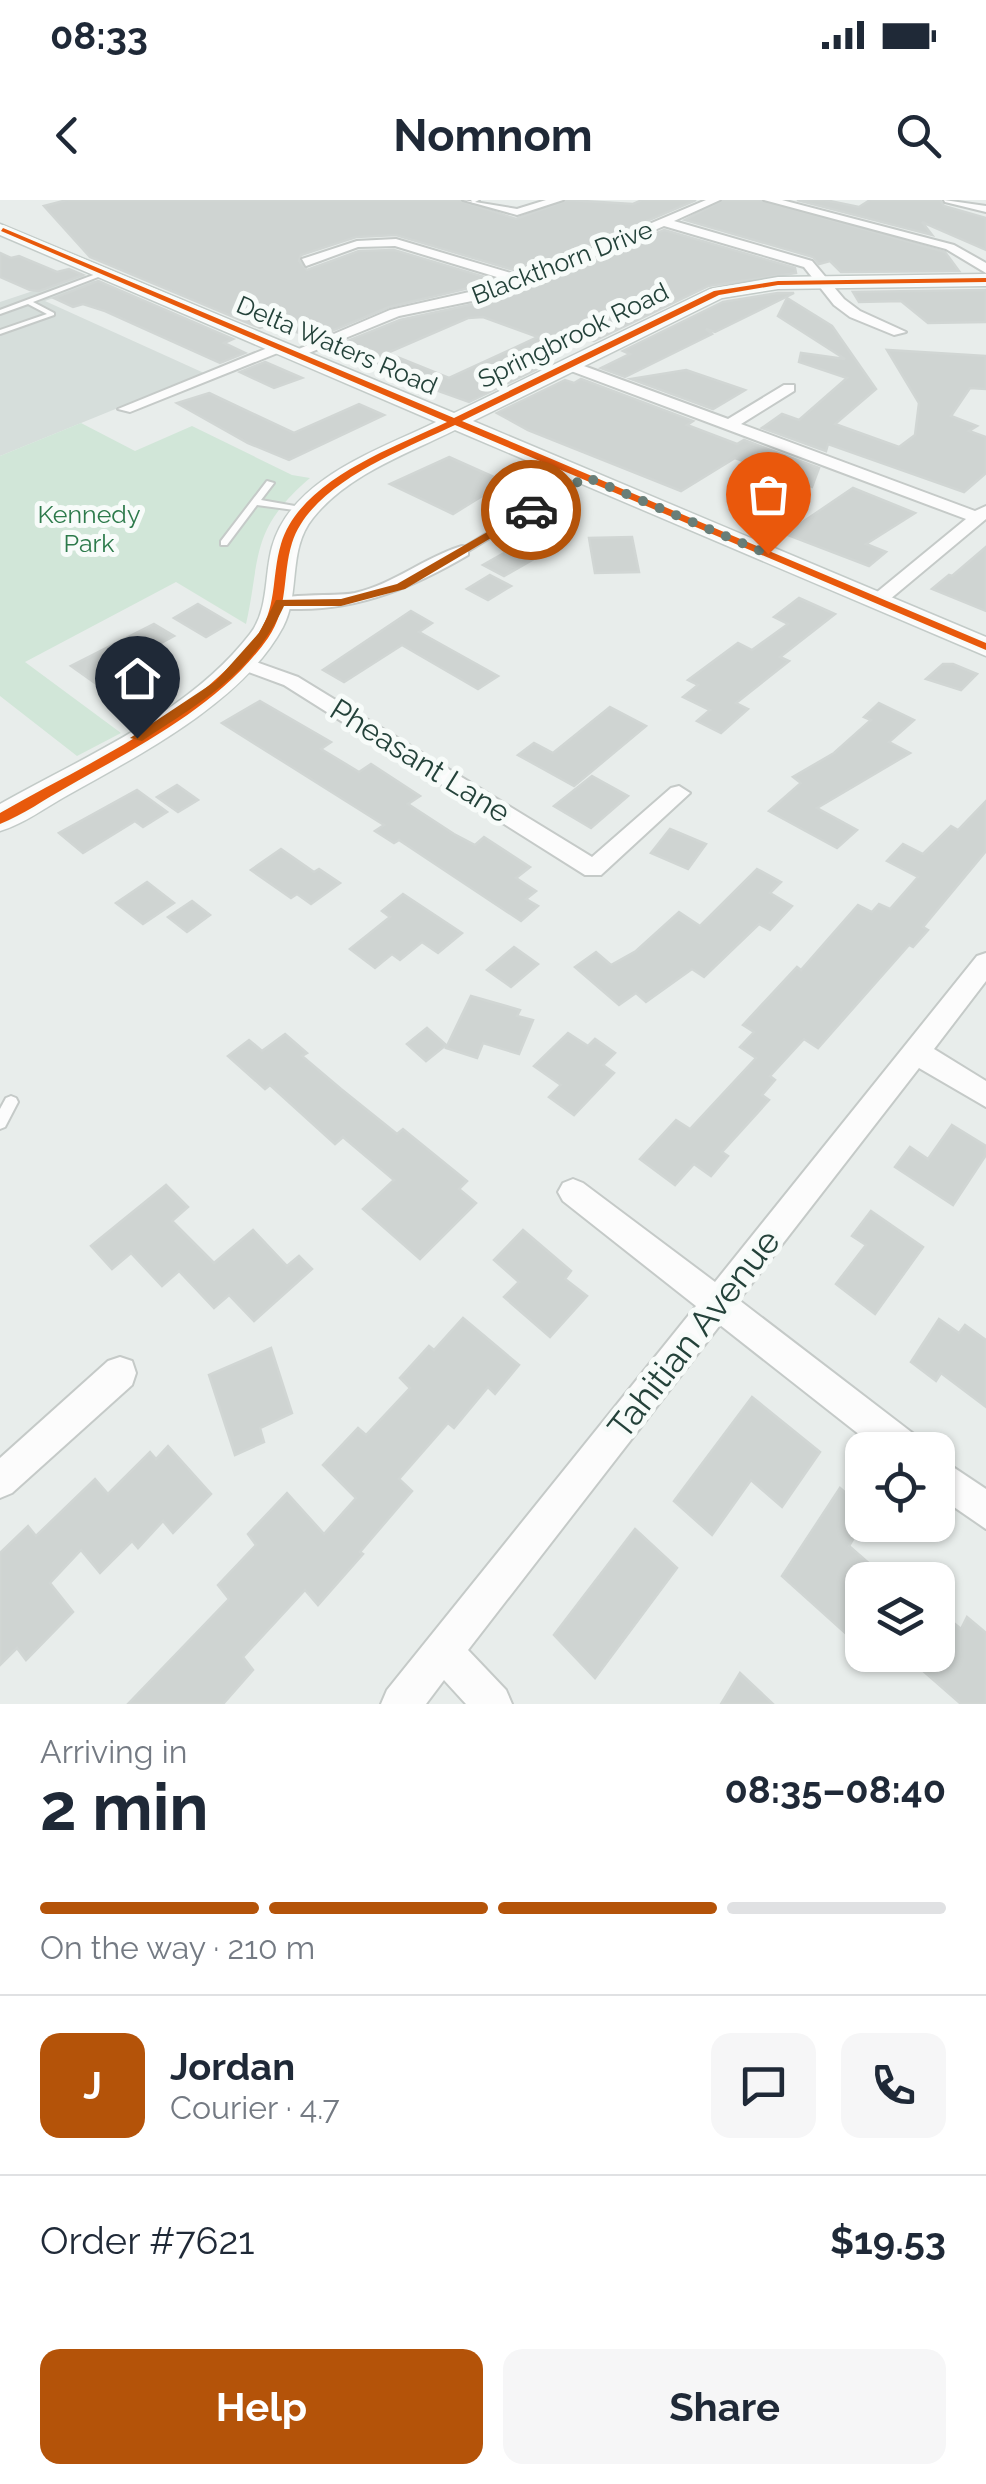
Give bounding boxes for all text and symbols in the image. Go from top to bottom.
text: 08:33 [50,13,148,58]
icon: back [40,108,95,163]
icon: search [891,108,946,163]
text: Nomnom [393,109,593,162]
street label: Blackthorn Drive [467,214,657,310]
street label: Springbrook Road [473,276,673,394]
street label: Delta Waters Road [232,289,442,401]
pin [726,452,811,555]
courier [481,460,581,560]
icon: bag [741,467,796,522]
icon: car [504,483,559,538]
park label: Kennedy Park [38,499,141,558]
pin [95,636,180,739]
icon: home [110,651,165,706]
street label: Pheasant Lane [324,691,516,830]
street label: Tahitian Avenue [599,1221,788,1447]
map controls [845,1432,955,1672]
button: locate [845,1432,955,1542]
button: layers [845,1562,955,1672]
text: Arriving in [40,1733,187,1770]
text: 08:35–08:40 [724,1767,946,1812]
text: 2 min [40,1769,209,1845]
text: On the way · 210 m [40,1929,315,1966]
button: chat [711,2033,816,2138]
button: phone [841,2033,946,2138]
text: Jordan [170,2044,295,2089]
text: J [83,2063,102,2108]
text: Courier · 4.7 [170,2089,340,2126]
text: Order #7621 [40,2218,254,2263]
text: $19.53 [830,2218,946,2263]
button: Help [40,2349,483,2464]
button: Share [503,2349,946,2464]

